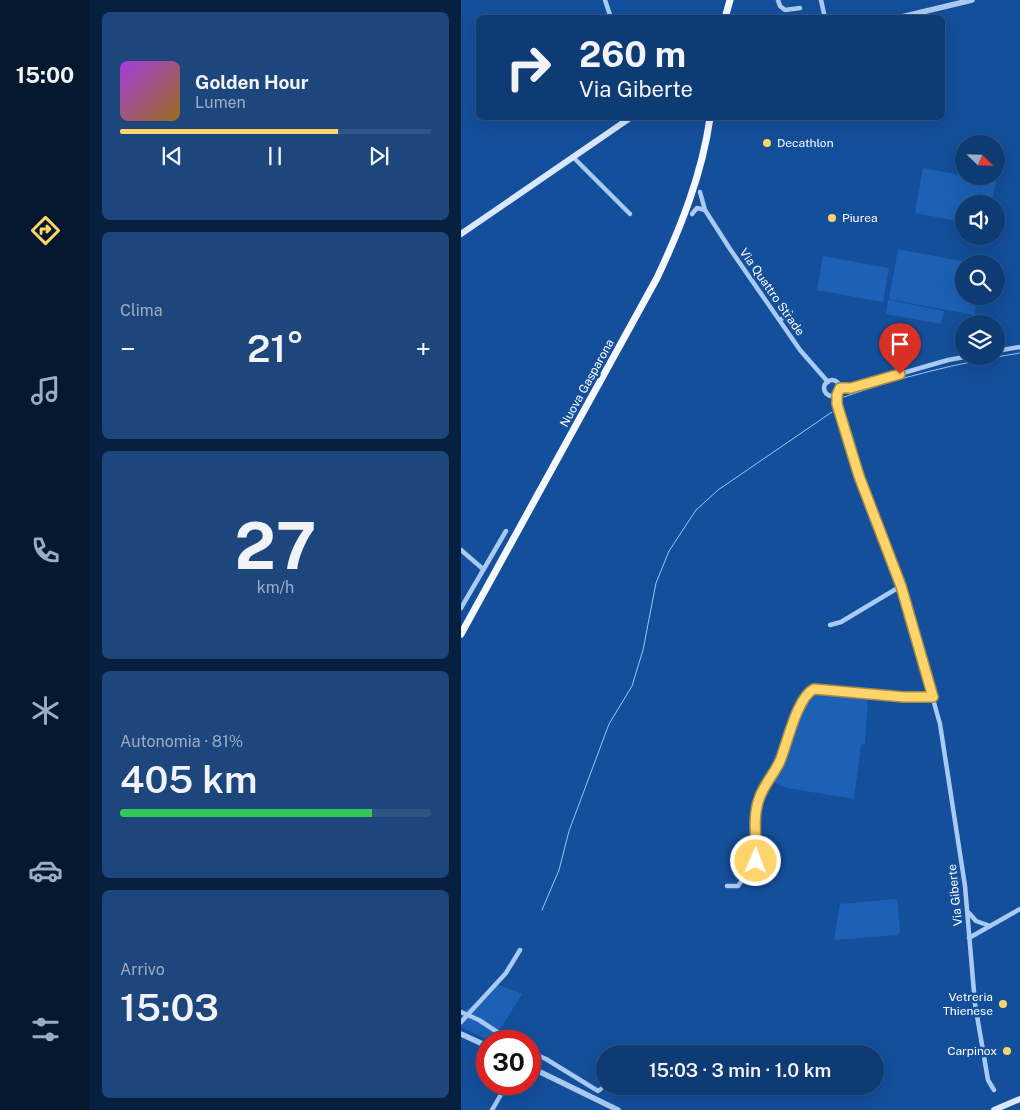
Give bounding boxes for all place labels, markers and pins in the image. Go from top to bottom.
place label: Decathlon [777,136,834,150]
marker: Decathlon [761,137,773,149]
place label: Piurea [842,211,878,225]
marker: Piurea [826,212,838,224]
pin [879,323,921,374]
place label: Vetreria Thienese [943,990,993,1018]
marker: Vetreria Thienese [997,998,1009,1010]
place label: Carpinox [947,1044,997,1058]
marker: Carpinox [1001,1045,1013,1057]

